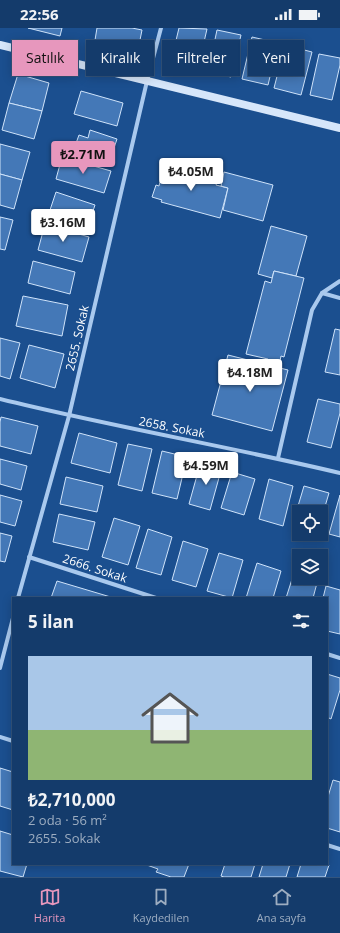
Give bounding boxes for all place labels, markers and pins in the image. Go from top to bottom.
pin: ₺2.71M [50,141,116,175]
pin: ₺4.05M [158,158,224,192]
pin: ₺3.16M [30,209,96,243]
pin: ₺4.18M [217,359,283,393]
pin: ₺4.59M [173,452,239,486]

